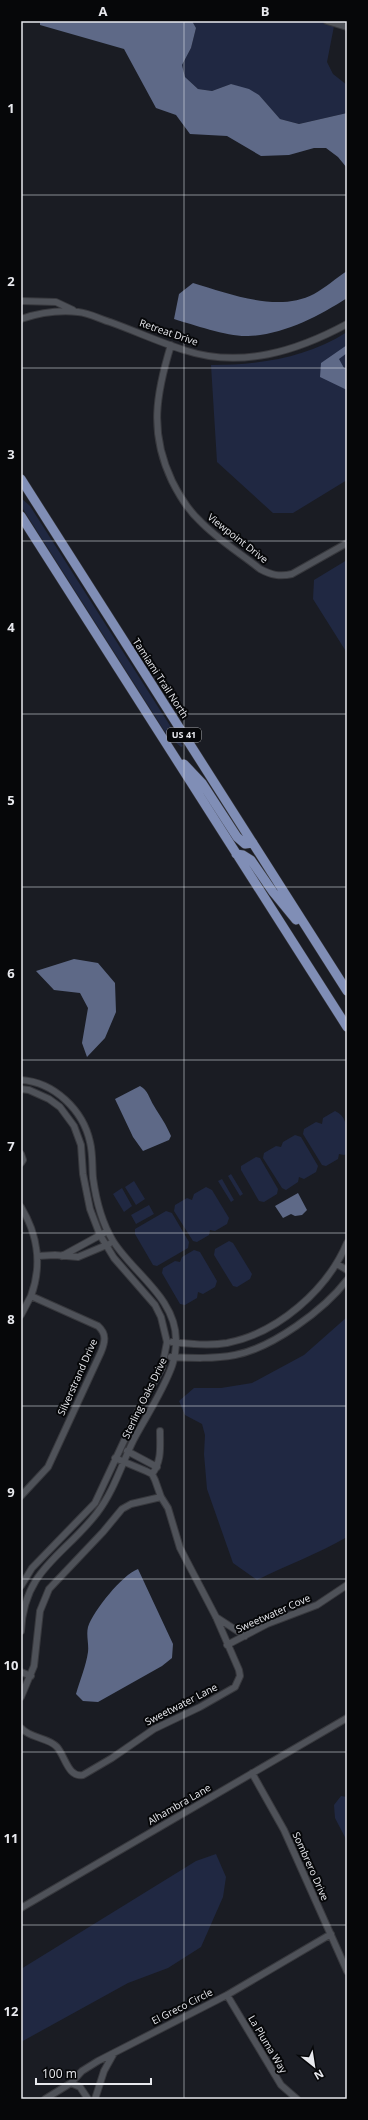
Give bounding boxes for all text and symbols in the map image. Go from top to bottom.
text: A [99,2,108,20]
text: B [261,2,270,20]
text: 1 [7,99,15,117]
text: 2 [7,272,15,290]
street label: Retreat Drive [138,315,201,349]
text: 3 [7,445,15,463]
street label: Viewpoint Drive [205,510,271,566]
text: 4 [7,618,15,636]
street label: Tamiami Trail North [130,635,192,721]
road number: US 41 [167,728,201,742]
text: 5 [7,791,15,809]
text: 6 [7,964,15,982]
text: 7 [7,1137,15,1155]
text: 8 [7,1310,15,1328]
street label: Silverstrand Drive [54,1336,100,1418]
street label: Sterling Oaks Drive [118,1355,170,1441]
text: 9 [7,1483,15,1501]
street label: Sweetwater Cove [234,1590,313,1636]
text: 10 [4,1656,18,1674]
street label: Sweetwater Lane [142,1679,220,1728]
street label: Alhambra Lane [145,1780,213,1828]
text: 11 [4,1829,18,1847]
street label: Sombrero Drive [290,1829,333,1903]
street label: El Greco Circle [149,1984,215,2027]
text: 12 [4,2002,19,2020]
street label: La Pluma Way [245,2012,291,2076]
north arrow [294,2046,334,2086]
scale bar [36,2060,151,2086]
text: 100 m [42,2065,77,2082]
text: N [312,2066,327,2084]

